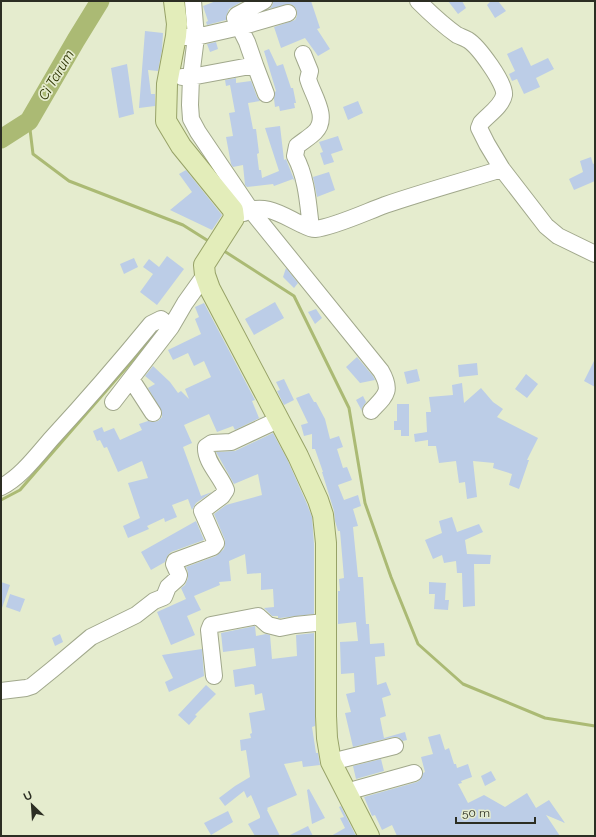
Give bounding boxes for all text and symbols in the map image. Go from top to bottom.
water label: Ci Tarum [35,47,77,103]
north arrow [12,785,52,825]
text: U [21,789,34,804]
scale bar [456,799,535,825]
text: 50 m [462,806,490,820]

